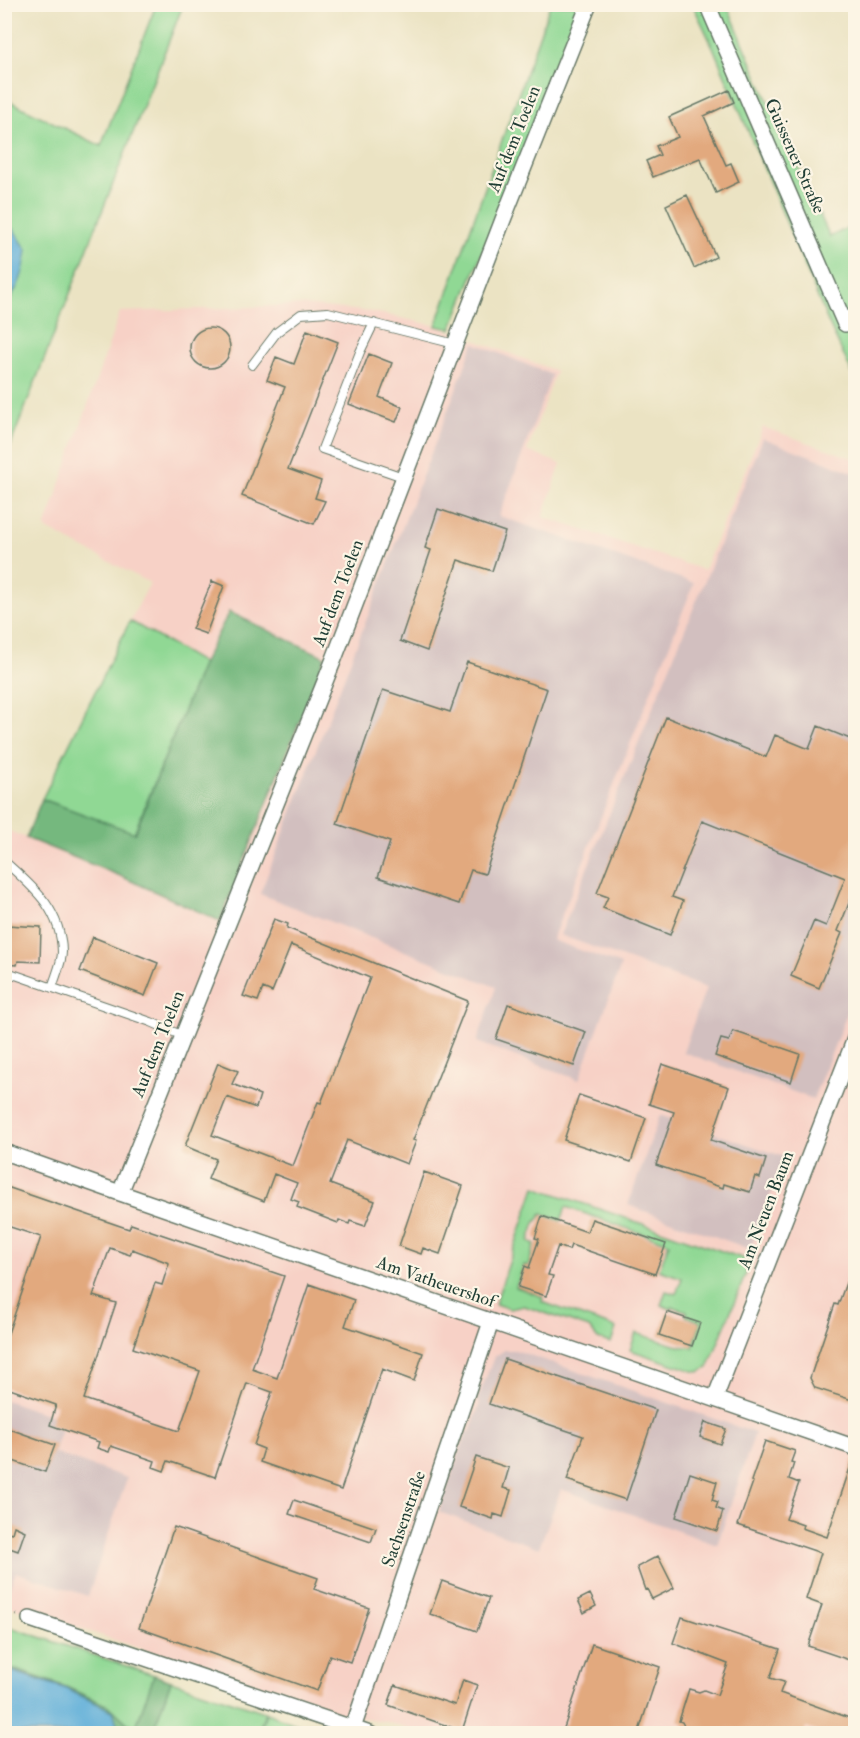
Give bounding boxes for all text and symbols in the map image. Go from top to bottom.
street label: Auf dem Toelen [482,82,546,197]
street label: Guissener Straße [759,95,831,218]
street label: Auf dem Toelen [307,536,369,651]
street label: Auf dem Toelen [126,987,190,1102]
street label: Am Neuen Baum [733,1148,799,1273]
street label: Am Vatheuershof [373,1251,501,1314]
street label: Sachsenstraße [377,1467,431,1570]

